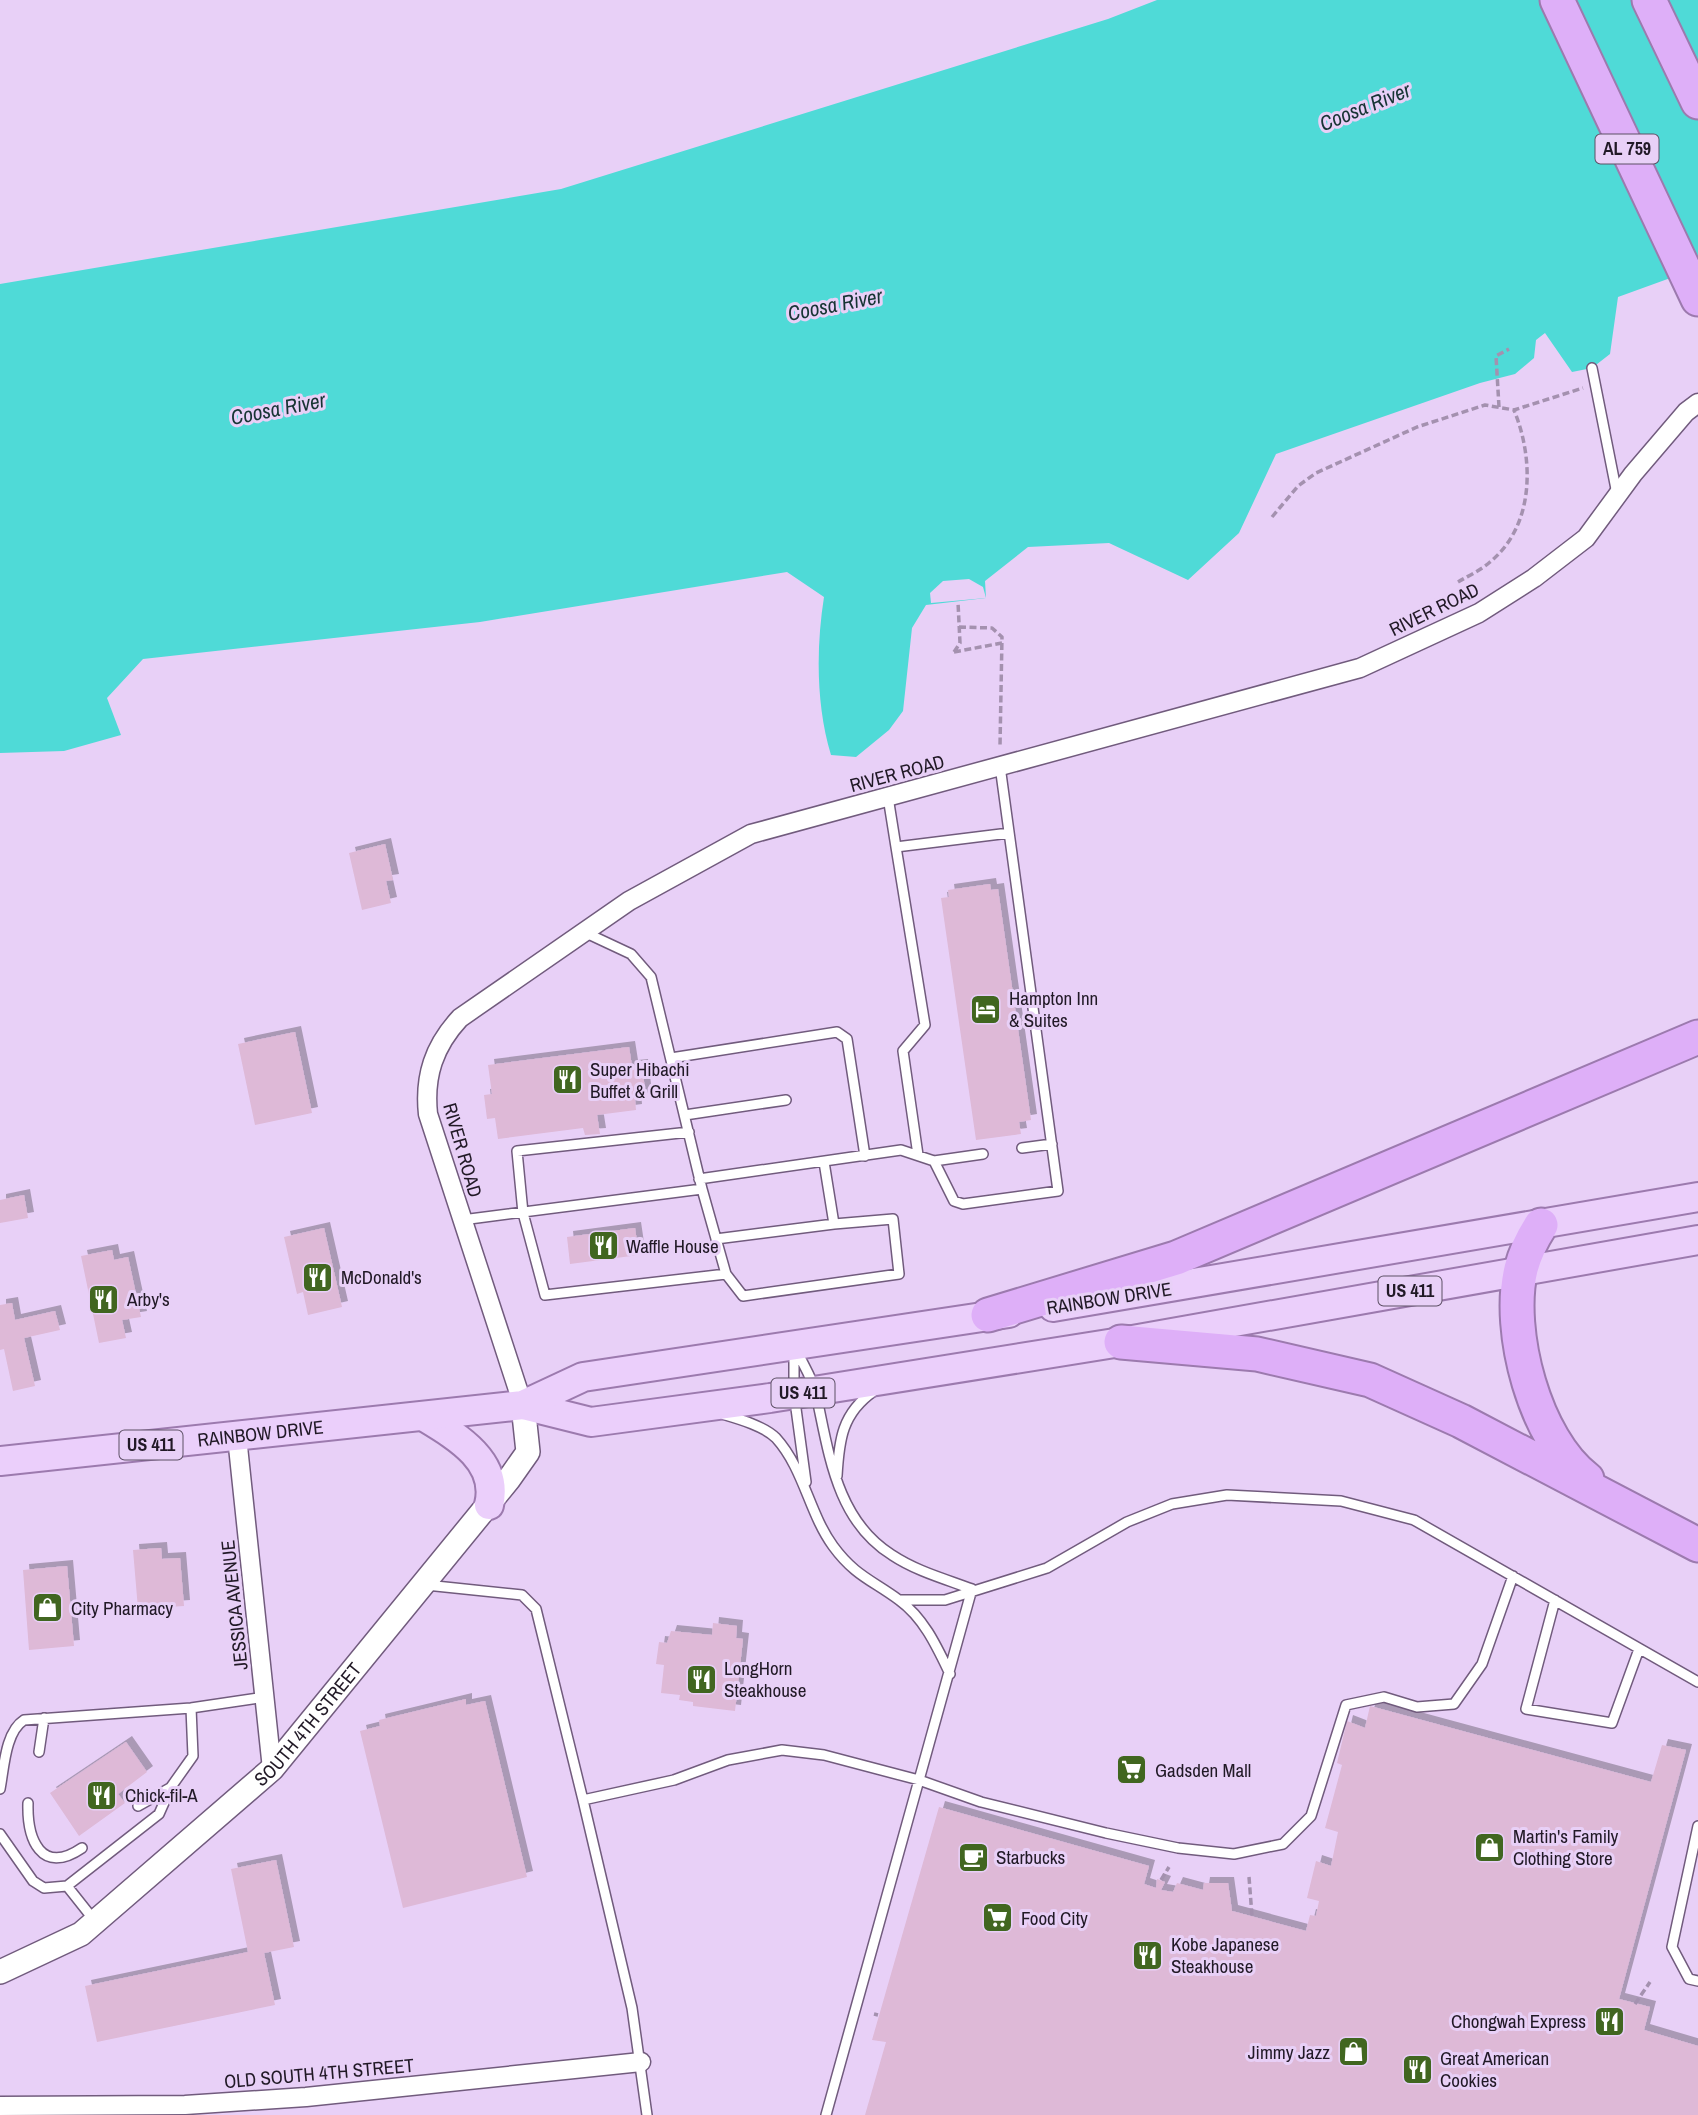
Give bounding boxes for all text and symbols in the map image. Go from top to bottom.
water label: Coosa River [1315,75,1416,138]
road number: AL 759 [1596,134,1658,164]
water label: Coosa River [785,281,886,328]
water label: Coosa River [228,385,329,432]
street label: RIVER ROAD [1385,576,1483,642]
street label: RIVER ROAD [847,748,947,798]
place label: Hampton Inn & Suites [1009,985,1098,1033]
hotel icon: Hampton Inn & Suites [969,992,1003,1026]
place label: Super Hibachi Buffet & Grill [590,1056,690,1104]
restaurant icon: Super Hibachi Buffet & Grill [550,1063,584,1097]
street label: RIVER ROAD [437,1100,489,1200]
restaurant icon: Waffle House [586,1229,620,1263]
place label: Waffle House [626,1233,719,1259]
restaurant icon: McDonald's [301,1260,335,1294]
place label: McDonald's [341,1264,422,1290]
street label: RAINBOW DRIVE [1045,1275,1173,1321]
road number: US 411 [1378,1276,1442,1306]
restaurant icon: Arby's [87,1282,121,1316]
place label: Arby's [126,1286,170,1312]
road number: US 411 [772,1378,834,1408]
street label: RAINBOW DRIVE [196,1413,325,1453]
road number: US 411 [120,1430,182,1460]
street label: JESSICA AVENUE [214,1539,254,1671]
shop icon: City Pharmacy [31,1591,65,1625]
place label: City Pharmacy [71,1595,173,1621]
place label: LongHorn Steakhouse [724,1655,806,1703]
street label: SOUTH 4TH STREET [248,1656,367,1792]
restaurant icon: LongHorn Steakhouse [684,1662,718,1696]
supermarket icon: Gadsden Mall [1115,1753,1149,1787]
place label: Gadsden Mall [1155,1757,1251,1783]
restaurant icon: Chick-fil-A [85,1778,119,1812]
place label: Chick-fil-A [125,1782,198,1808]
place label: Martin's Family Clothing Store [1513,1823,1618,1871]
shop icon: Martin's Family Clothing Store [1473,1830,1507,1864]
cafe icon: Starbucks [956,1840,990,1874]
place label: Starbucks [996,1844,1065,1870]
supermarket icon: Food City [981,1901,1015,1935]
place label: Food City [1021,1905,1088,1931]
place label: Kobe Japanese Steakhouse [1171,1931,1279,1979]
restaurant icon: Kobe Japanese Steakhouse [1131,1938,1165,1972]
restaurant icon: Chongwah Express [1592,2004,1626,2038]
place label: Chongwah Express [1451,2008,1586,2034]
shop icon: Jimmy Jazz [1336,2035,1370,2069]
place label: Jimmy Jazz [1248,2039,1330,2065]
place label: Great American Cookies [1440,2045,1549,2093]
street label: OLD SOUTH 4TH STREET [223,2052,415,2094]
restaurant icon: Great American Cookies [1400,2052,1434,2086]

